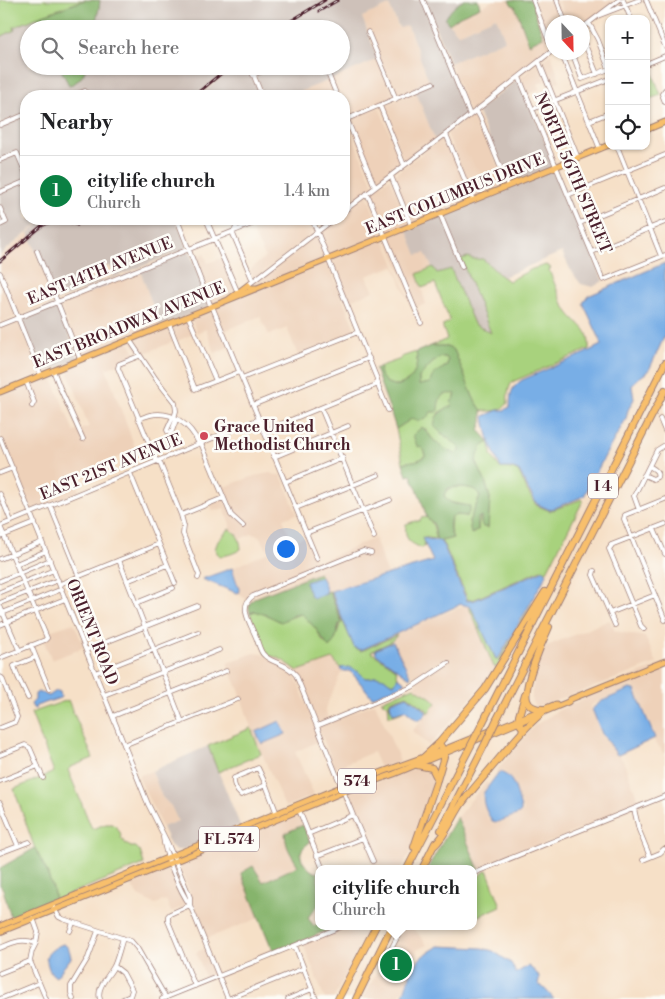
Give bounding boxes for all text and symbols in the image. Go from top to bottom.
north arrow [545,15,590,60]
map controls [605,15,650,150]
button: + [605,15,650,60]
search box [20,20,350,75]
icon: search [38,34,66,62]
text: Search here [78,36,179,60]
button: − [605,60,650,105]
street label: NORTH 56TH STREET [530,89,616,257]
button: locate [605,105,650,150]
text: Nearby [40,110,113,136]
street label: EAST COLUMBUS DRIVE [362,149,548,239]
text: citylife church [87,169,215,193]
text: 1 [52,181,60,201]
text: 1.4 km [284,181,330,201]
text: Church [87,193,141,213]
street label: EAST 14TH AVENUE [24,233,176,309]
street label: EAST BROADWAY AVENUE [30,277,228,373]
place label: Grace United Methodist Church [214,417,351,455]
street label: EAST 21ST AVENUE [37,429,185,505]
marker: Grace United Methodist Church [198,430,210,442]
road number: I 4 [588,474,618,498]
your location [273,536,299,562]
street label: ORIENT ROAD [62,576,122,688]
road number: 574 [338,768,376,794]
road number: FL 574 [199,826,259,852]
popup [315,865,477,930]
text: citylife church [332,876,460,900]
text: Church [332,900,386,920]
pin: 1 [380,946,412,984]

